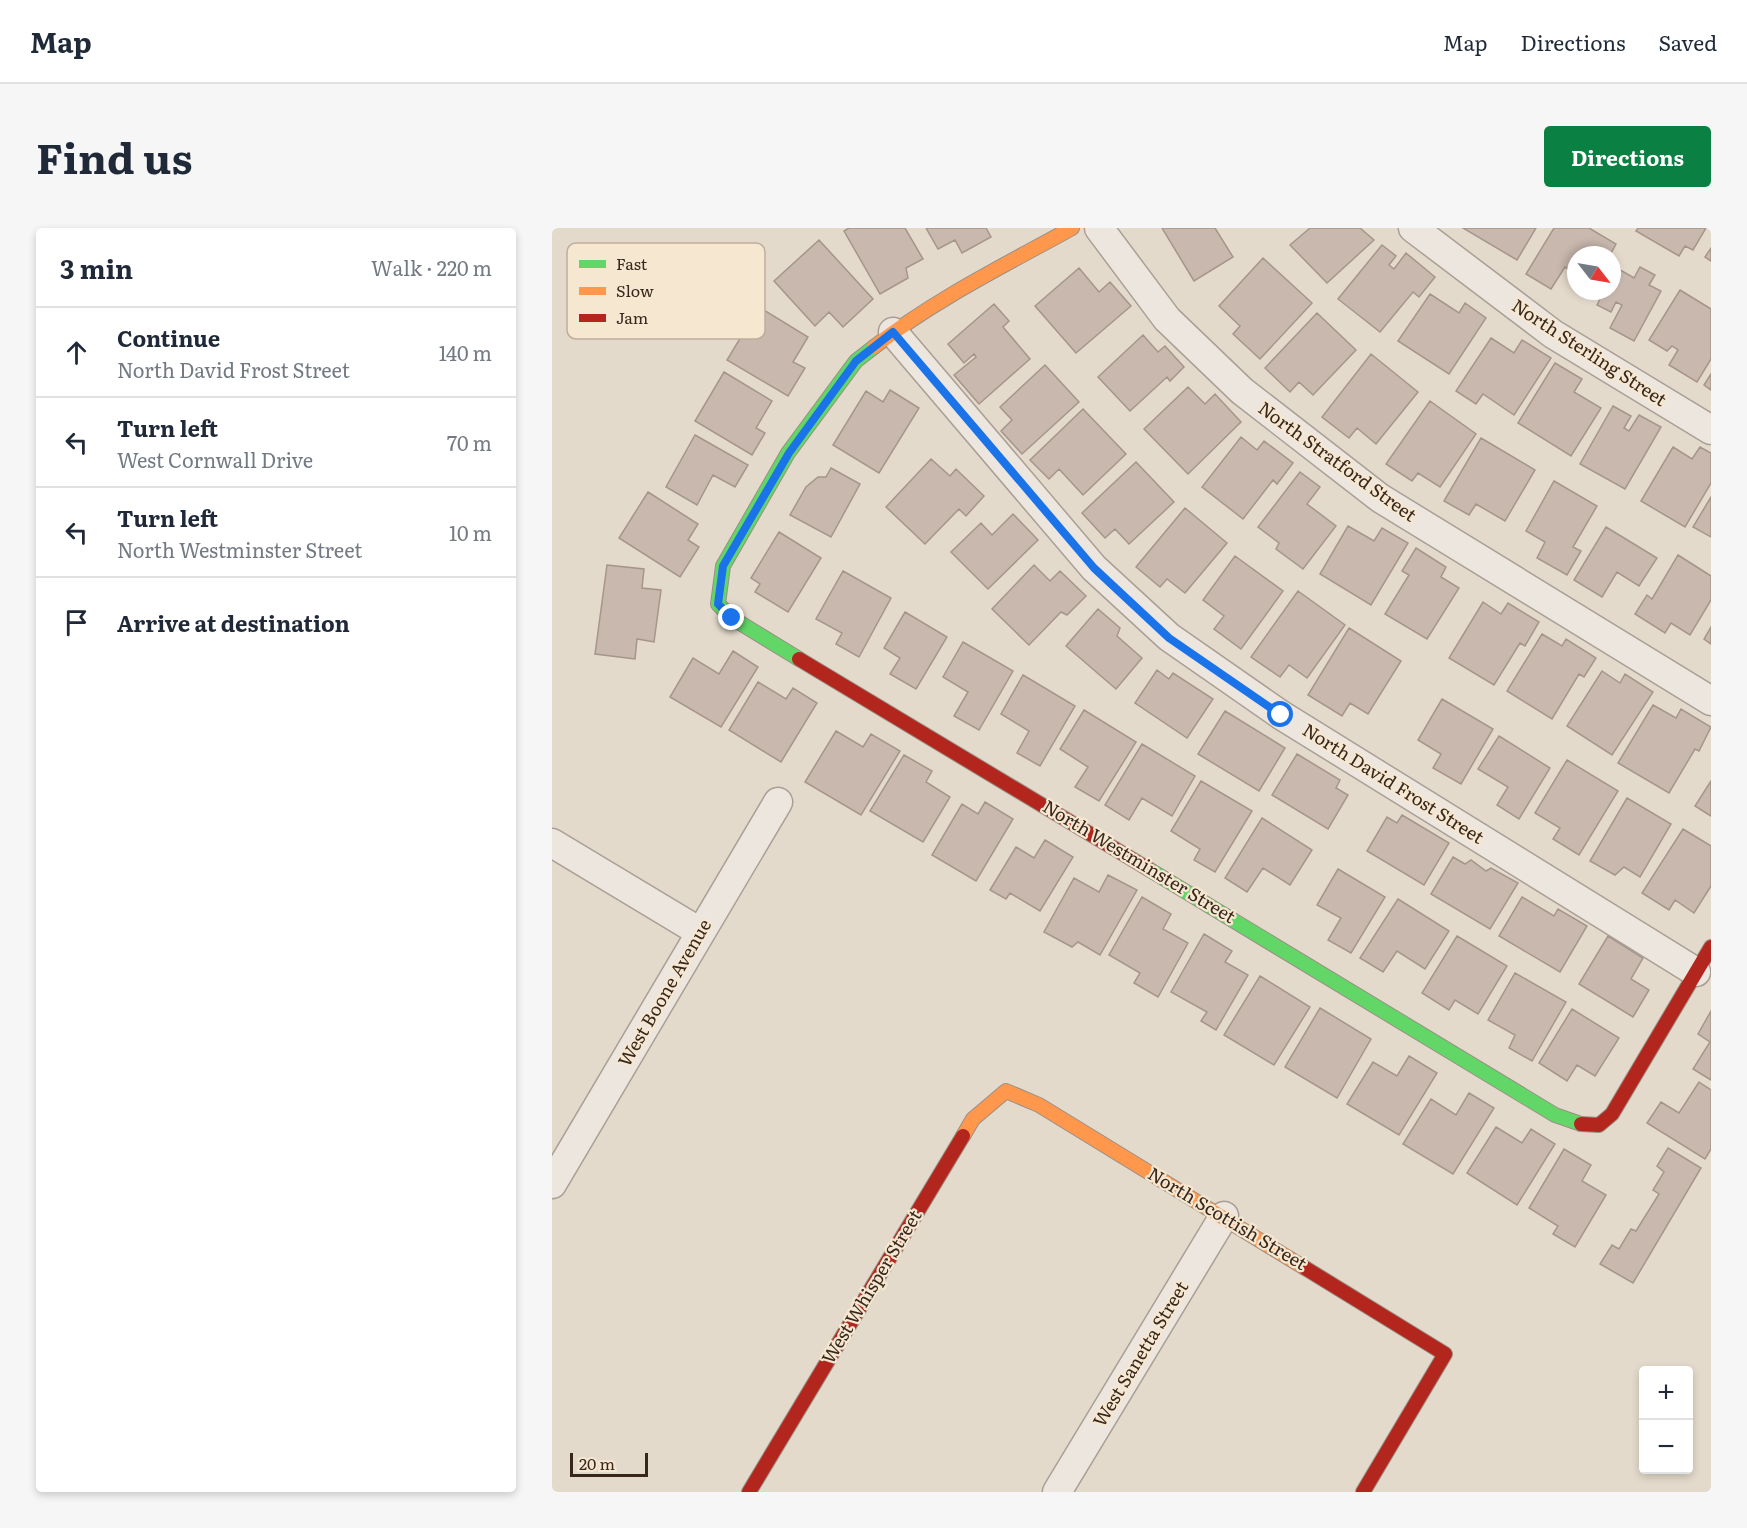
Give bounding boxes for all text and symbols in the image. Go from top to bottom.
text: Map [30,20,92,62]
text: Map [1443,26,1488,57]
text: Directions [1521,26,1626,57]
text: Saved [1659,26,1717,57]
text: Find us [36,125,193,187]
button: Directions [1544,126,1711,187]
legend [567,243,765,339]
north arrow [1567,246,1621,300]
text: 3 min [60,248,133,287]
text: Fast [616,251,648,275]
text: Walk · 220 m [371,252,492,282]
text: Slow [616,278,654,302]
street label: North Sterling Street [1507,291,1673,412]
text: Jam [616,305,649,329]
text: Continue [117,321,220,354]
icon: ahead [60,336,93,369]
text: 140 m [439,337,492,367]
text: North David Frost Street [117,354,350,384]
street label: North Stratford Street [1253,394,1423,528]
text: Turn left [117,411,218,444]
icon: left [60,426,93,459]
text: 70 m [447,427,492,457]
text: West Cornwall Drive [117,444,313,474]
text: Turn left [117,501,218,534]
icon: left [60,516,93,549]
text: 10 m [449,517,492,547]
text: North Westminster Street [117,534,362,564]
route end [718,604,744,630]
icon: arrive [60,606,93,639]
text: Arrive at destination [117,606,350,639]
route start [1267,701,1293,727]
street label: North David Frost Street [1298,716,1490,850]
street label: North Westminster Street [1038,792,1242,930]
street label: West Boone Avenue [610,913,717,1071]
street label: North Scottish Street [1143,1159,1313,1276]
street label: West Whisper Street [814,1203,928,1368]
street label: West Sanetta Street [1085,1274,1194,1431]
map controls [1639,1366,1693,1474]
button: + [1639,1366,1693,1420]
button: − [1639,1420,1693,1474]
scale bar [570,1450,648,1478]
text: 20 m [579,1451,615,1475]

